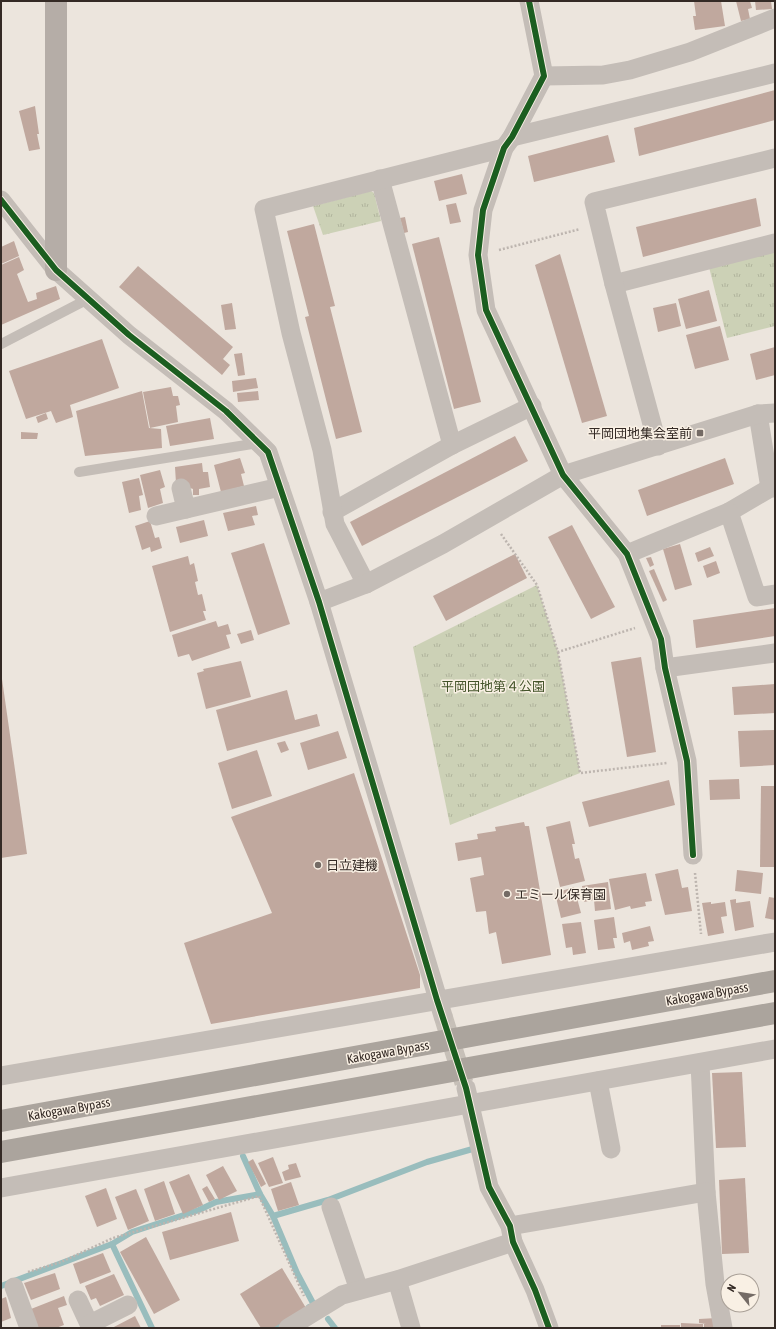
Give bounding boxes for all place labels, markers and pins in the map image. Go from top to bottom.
place label: 平岡団地集会室前 [588,426,692,441]
marker: 平岡団地集会室前 [695,428,705,438]
place label: 日立建機 [326,858,378,873]
marker: 日立建機 [313,860,323,870]
place label: エミール保育園 [515,887,606,902]
marker: エミール保育園 [502,889,512,899]

